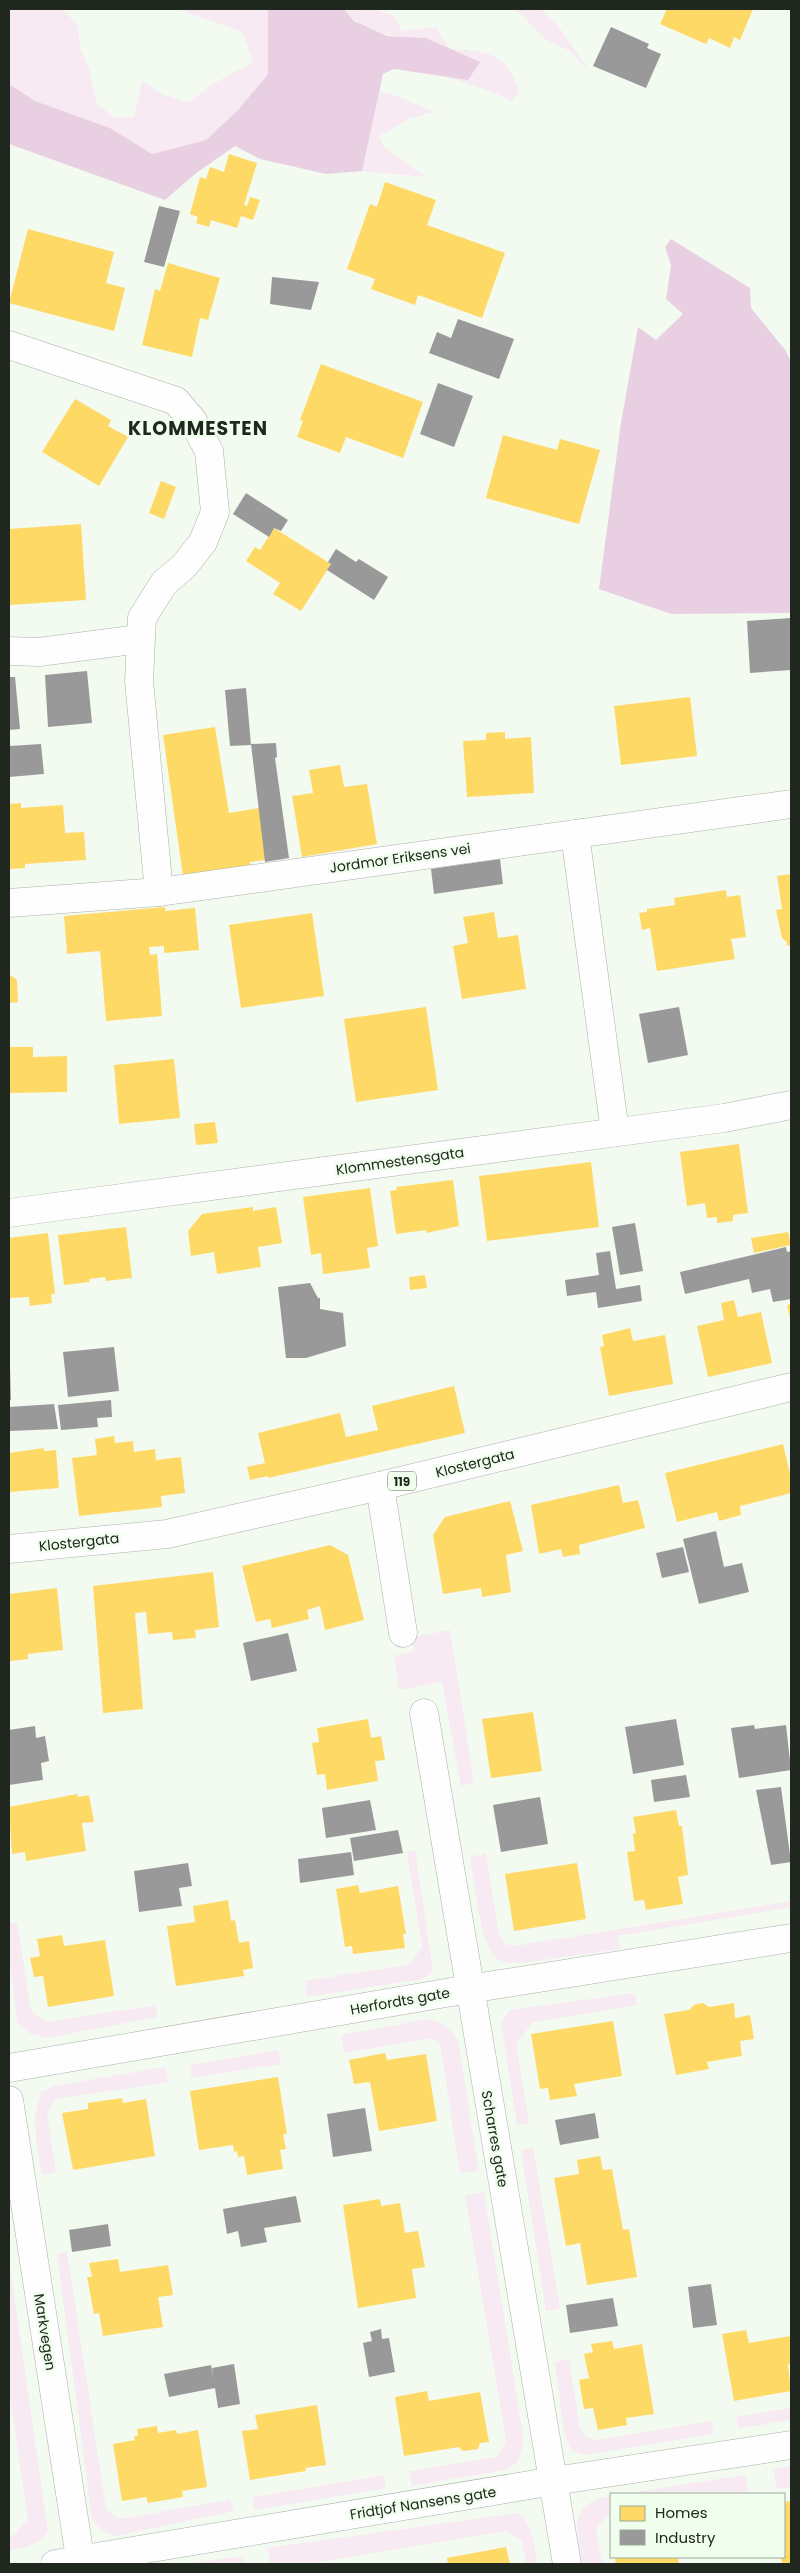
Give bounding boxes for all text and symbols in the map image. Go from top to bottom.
district label: KLOMMESTEN [128,415,268,442]
street label: Jordmor Eriksens vei [328,838,472,878]
street label: Klommestensgata [335,1142,465,1180]
street label: Klostergata [433,1444,517,1482]
road number: 119 [388,1472,416,1490]
street label: Klostergata [38,1528,120,1556]
street label: Herfordts gate [349,1982,452,2020]
street label: Scharres gate [477,2089,513,2189]
street label: Markvegen [29,2292,61,2372]
street label: Fridtjof Nansens gate [348,2481,498,2524]
legend [610,2493,785,2558]
text: Homes [655,2502,708,2523]
text: Industry [655,2527,716,2548]

